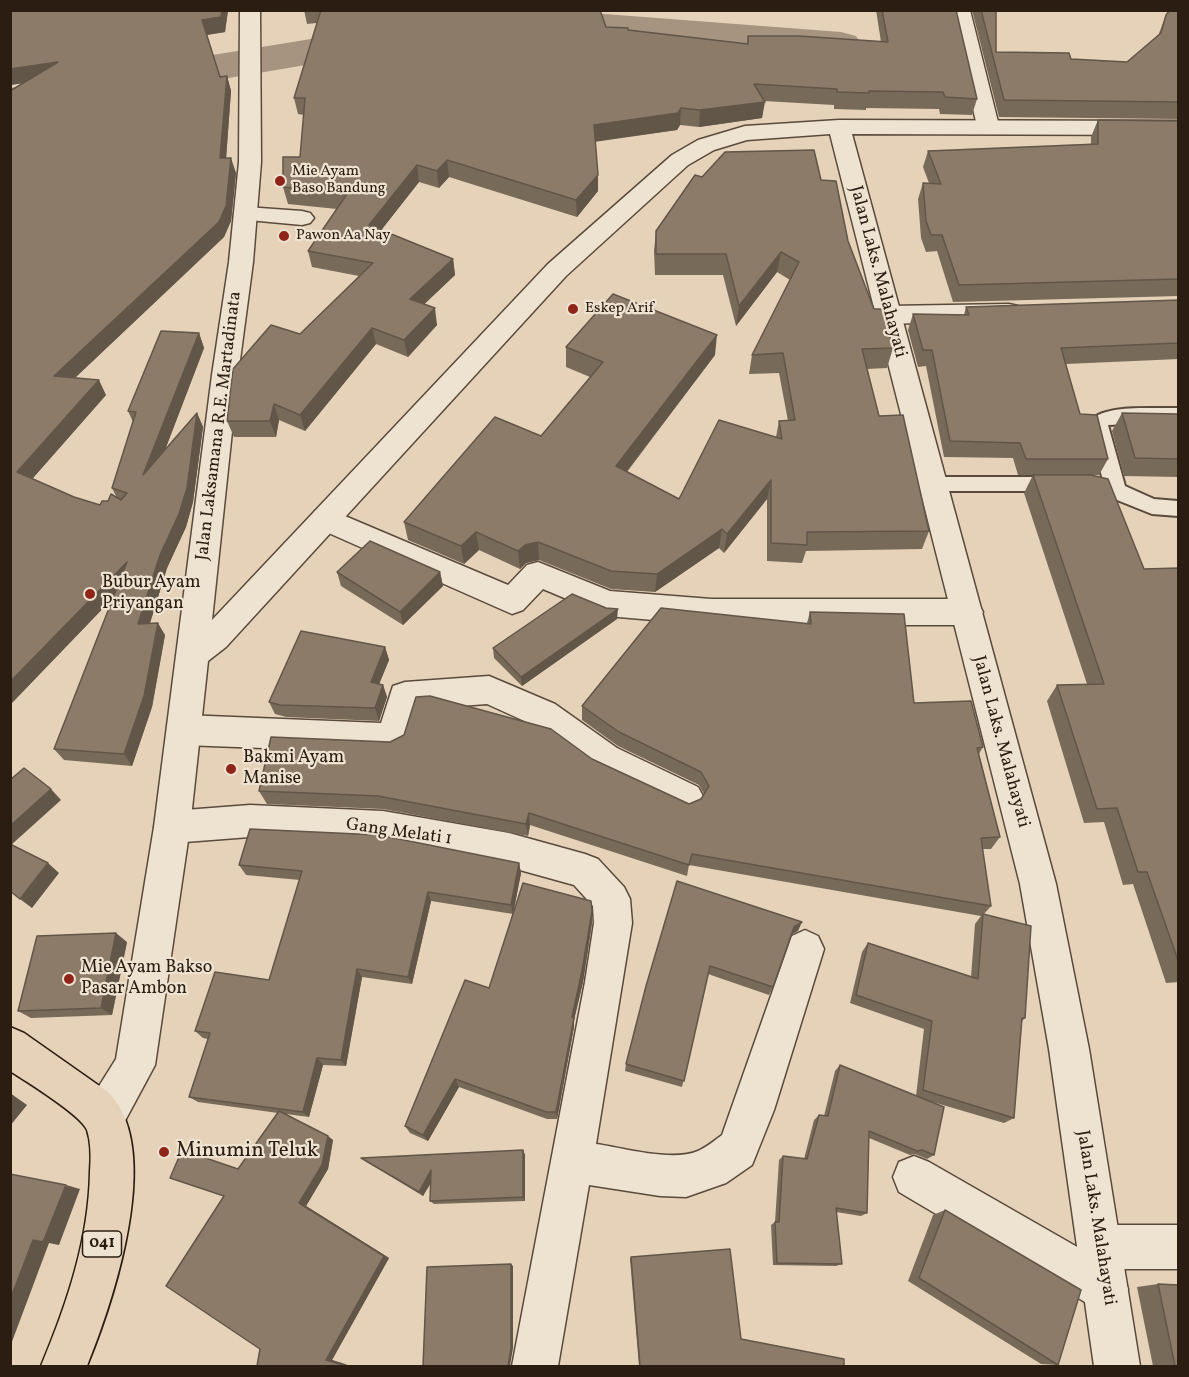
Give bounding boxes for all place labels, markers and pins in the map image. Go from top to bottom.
place label: Mie Ayam Baso Bandung [292,163,386,198]
marker: Mie Ayam Baso Bandung [273,174,287,188]
place label: Pawon Aa Nay [296,227,390,245]
marker: Pawon Aa Nay [277,229,291,243]
place label: Eskep Arif [585,300,654,318]
marker: Eskep Arif [566,302,580,316]
place label: Bubur Ayam Priyangan [102,573,201,616]
marker: Bubur Ayam Priyangan [83,587,97,601]
place label: Bakmi Ayam Manise [243,748,344,790]
marker: Bakmi Ayam Manise [224,762,238,776]
place label: Mie Ayam Bakso Pasar Ambon [81,958,212,1000]
marker: Mie Ayam Bakso Pasar Ambon [62,972,76,986]
place label: Minumin Teluk [176,1139,318,1165]
marker: Minumin Teluk [157,1145,171,1159]

